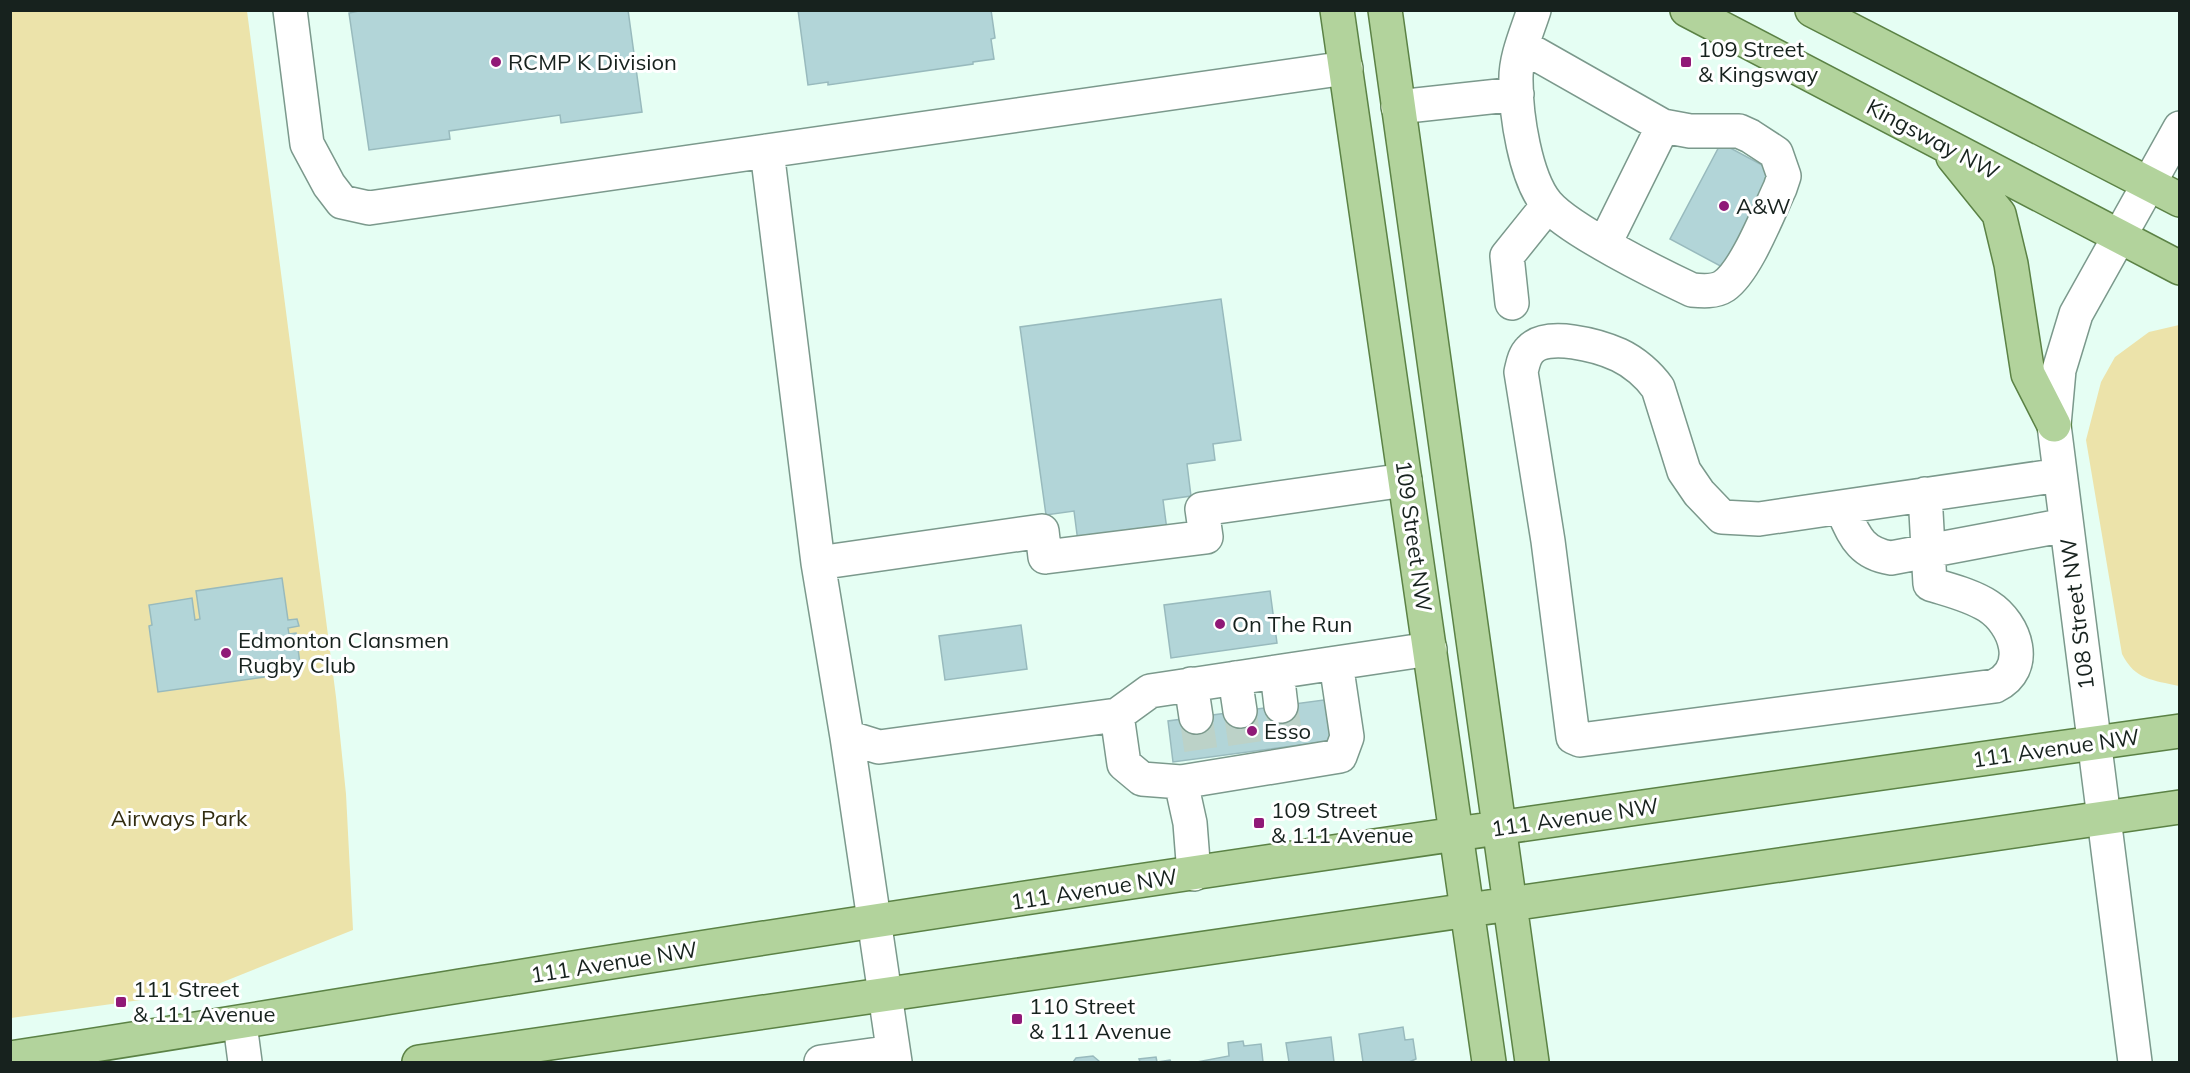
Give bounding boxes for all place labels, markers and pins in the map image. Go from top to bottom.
place label: 109 Street & Kingsway [1698,35,1819,88]
place label: RCMP K Division [508,48,677,76]
marker: RCMP K Division [489,55,503,69]
marker: 109 Street & Kingsway [1679,55,1693,69]
place label: A&W [1736,192,1791,220]
marker: A&W [1717,199,1731,213]
place label: On The Run [1232,610,1352,638]
marker: On The Run [1213,617,1227,631]
place label: Edmonton Clansmen Rugby Club [238,626,449,679]
marker: Edmonton Clansmen Rugby Club [219,646,233,660]
place label: Esso [1264,717,1311,745]
marker: Esso [1245,724,1259,738]
place label: 109 Street & 111 Avenue [1271,796,1413,849]
marker: 109 Street & 111 Avenue [1252,816,1266,830]
place label: 111 Street & 111 Avenue [133,975,275,1028]
place label: 110 Street & 111 Avenue [1029,992,1171,1045]
marker: 111 Street & 111 Avenue [114,995,128,1009]
marker: 110 Street & 111 Avenue [1010,1012,1024,1026]

